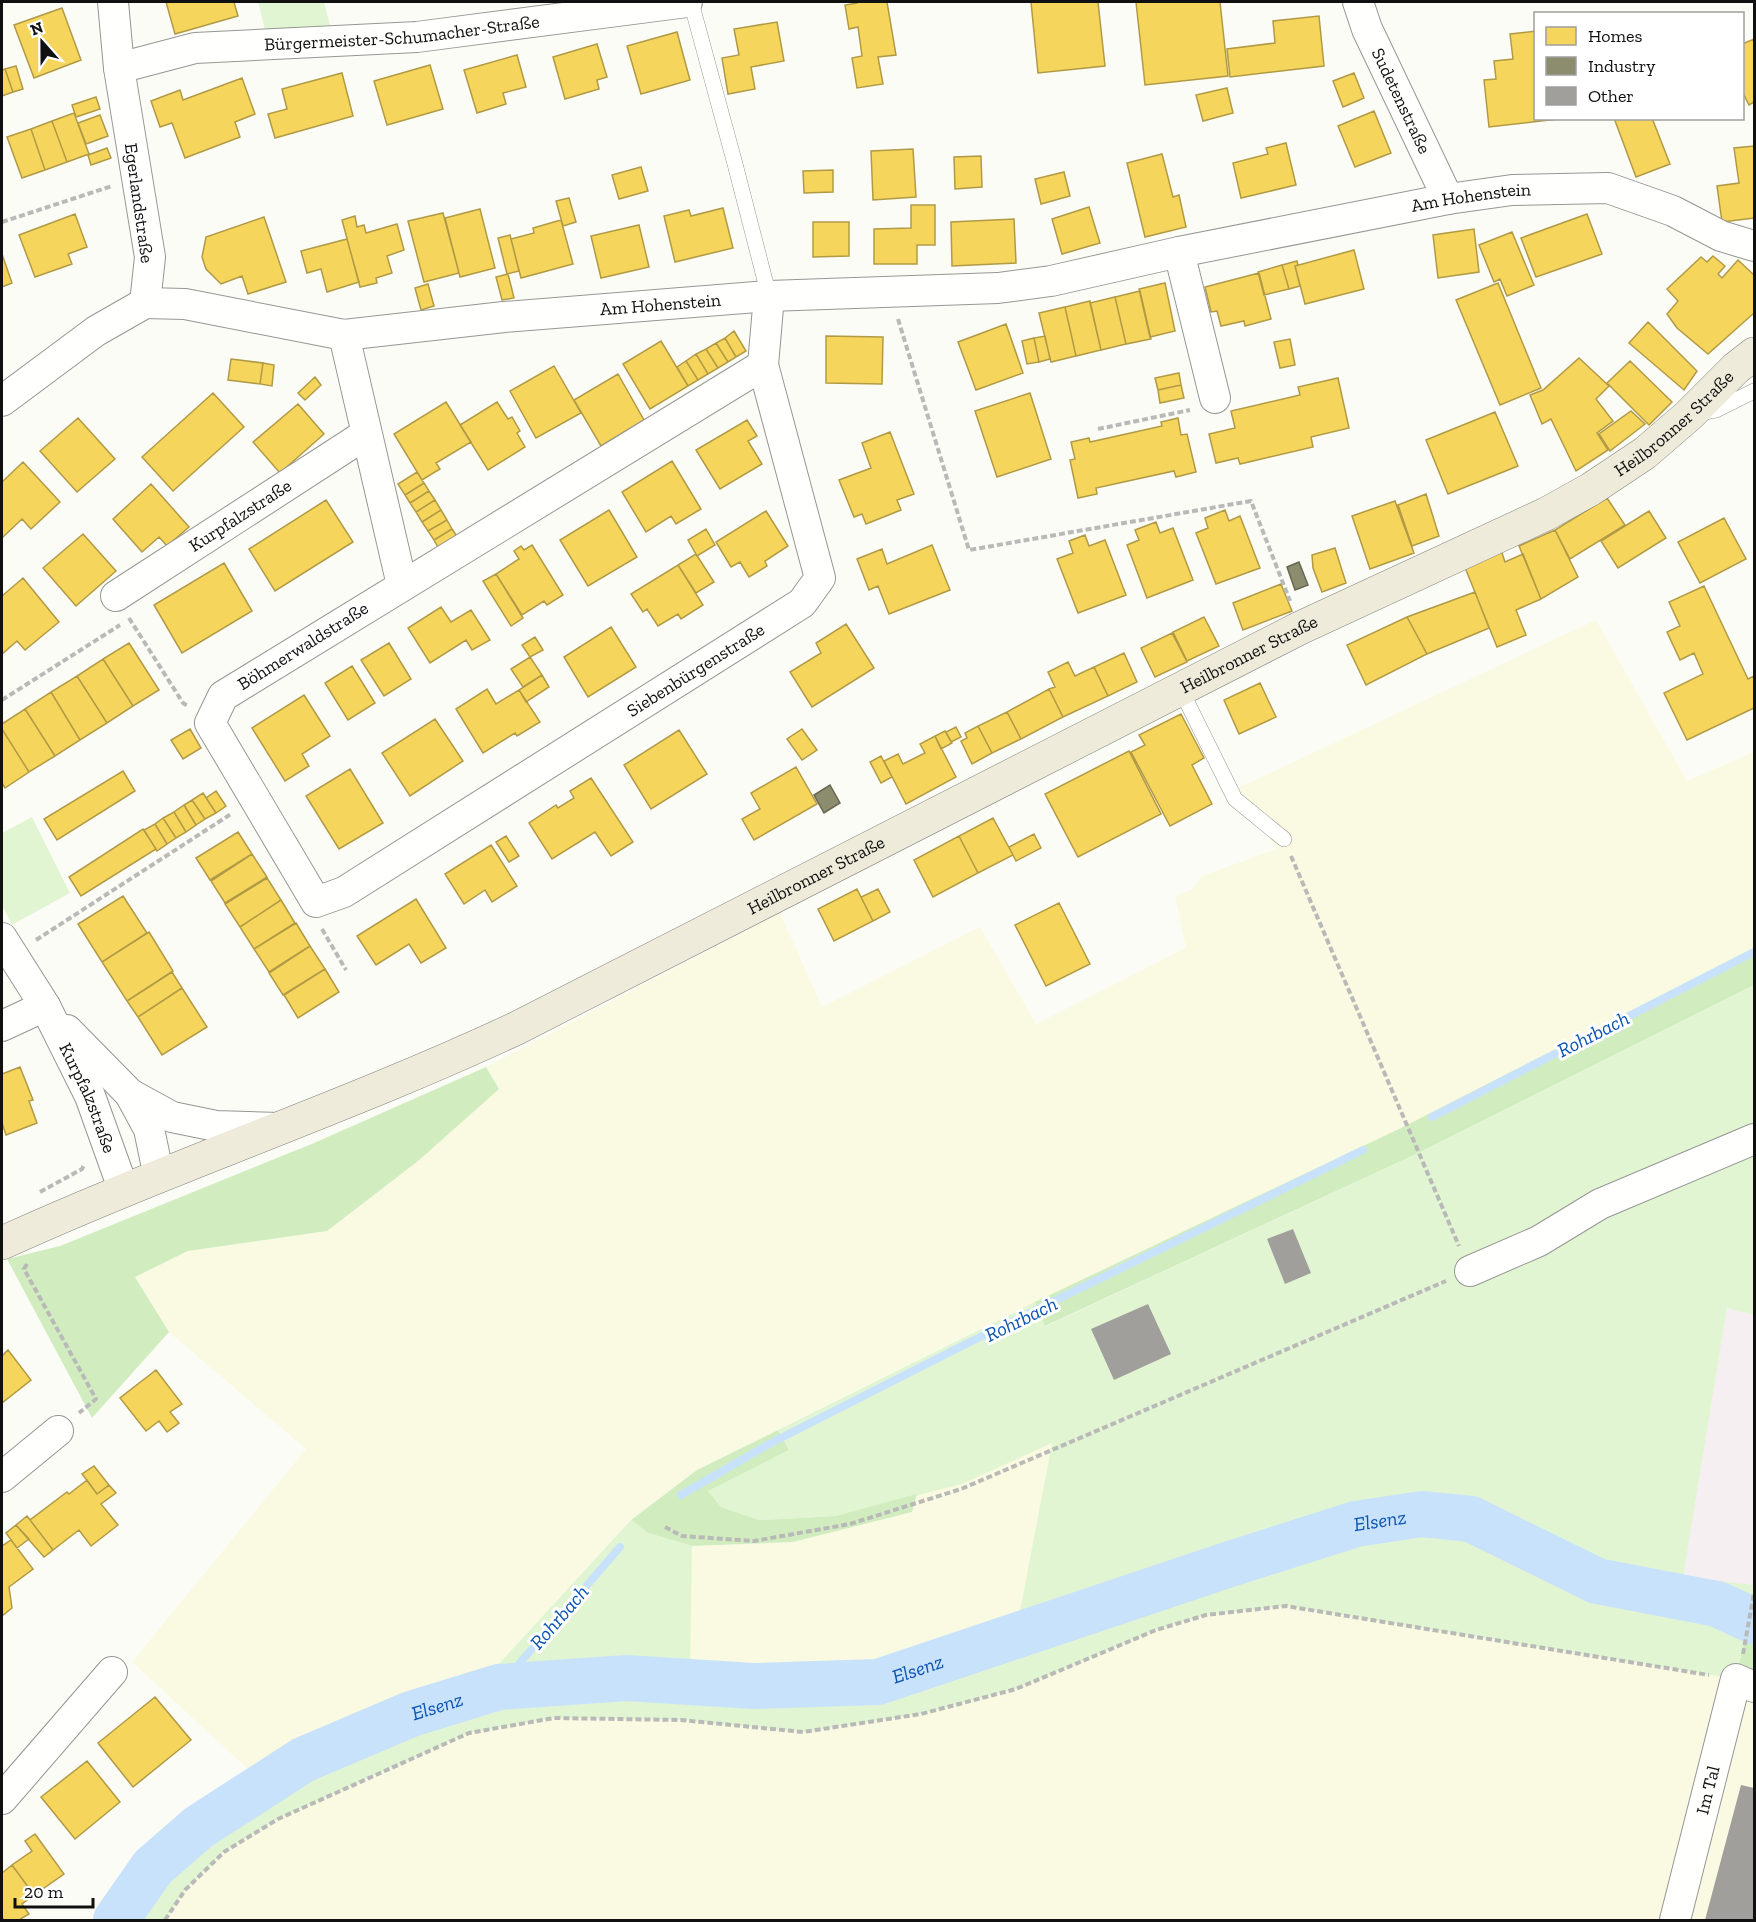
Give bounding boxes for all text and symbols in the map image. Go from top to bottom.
street label: Bürgermeister-Schumacher-Straße [264,10,541,56]
north arrow [12,12,72,72]
legend [1534,12,1744,120]
text: N [28,17,46,40]
text: Homes [1588,25,1642,47]
street label: Sudetenstraße [1367,44,1436,157]
text: Industry [1588,55,1656,77]
text: Other [1588,85,1634,107]
street label: Egerlandstraße [120,142,158,264]
street label: Am Hohenstein [1409,179,1532,217]
street label: Am Hohenstein [599,289,722,320]
street label: Heilbronner Straße [1610,366,1738,481]
street label: Kurpfalzstraße [185,474,296,557]
street label: Böhmerwaldstraße [234,597,372,695]
street label: Heilbronner Straße [1177,610,1321,698]
street label: Siebenbürgenstraße [623,618,769,722]
street label: Heilbronner Straße [744,831,888,919]
water label: Rohrbach [1553,1006,1633,1062]
street label: Kurpfalzstraße [54,1039,120,1156]
water label: Rohrbach [981,1291,1061,1347]
water label: Elsenz [1352,1505,1408,1536]
water label: Rohrbach [525,1580,593,1654]
water label: Elsenz [889,1649,946,1689]
water label: Elsenz [408,1687,466,1725]
street label: Im Tal [1691,1763,1725,1817]
scale bar [15,1871,93,1909]
text: 20 m [24,1881,64,1903]

